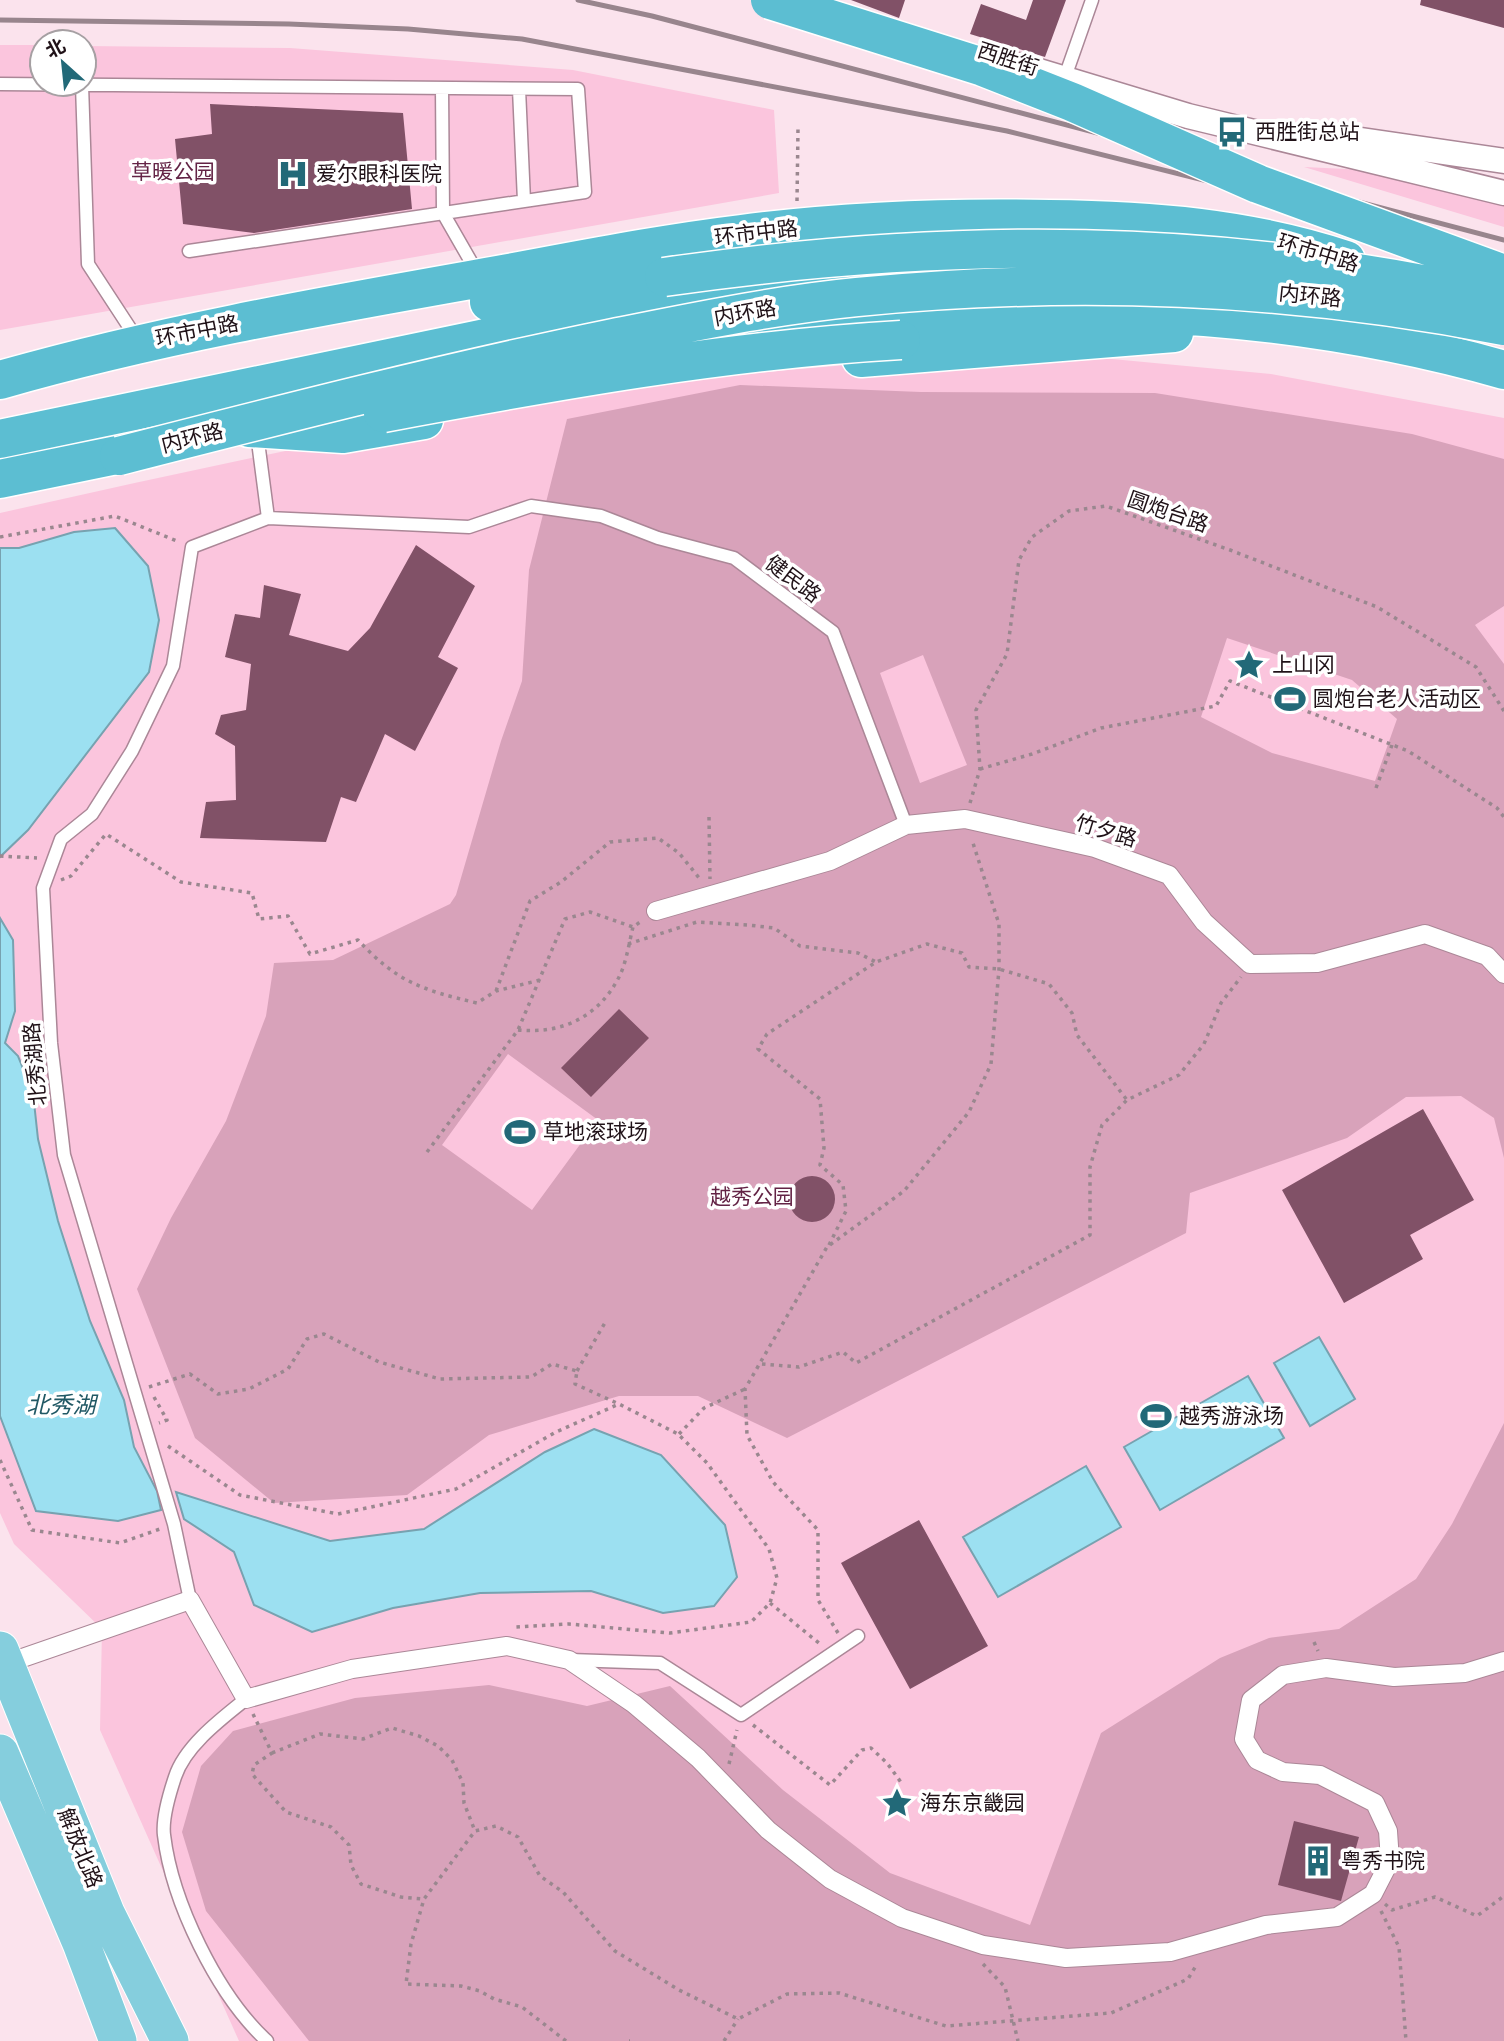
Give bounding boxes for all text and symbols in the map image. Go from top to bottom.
north arrow [28,28,98,98]
text: 北 [42,35,69,62]
street label: 西胜街 [975,38,1042,79]
bus stop icon: 西胜街总站 [1215,115,1249,149]
place label: 西胜街总站 [1255,120,1360,143]
hospital icon: 爱尔眼科医院 [276,157,310,191]
park label: 草暖公园 [131,160,215,183]
place label: 爱尔眼科医院 [316,162,442,185]
street label: 环市中路 [713,216,799,249]
street label: 环市中路 [1275,229,1362,276]
street label: 内环路 [1278,281,1343,310]
street label: 内环路 [712,296,778,329]
street label: 环市中路 [153,311,240,350]
street label: 内环路 [159,419,225,456]
street label: 圆炮台路 [1125,487,1212,536]
street label: 健民路 [761,550,825,607]
place icon: 上山冈 [1232,648,1266,682]
place label: 上山冈 [1272,653,1335,676]
sports icon: 圆炮台老人活动区 [1273,682,1307,716]
place label: 圆炮台老人活动区 [1313,687,1481,710]
street label: 竹夕路 [1073,810,1140,851]
street label: 北秀湖路 [19,1021,50,1107]
sports icon: 草地滚球场 [503,1115,537,1149]
place label: 草地滚球场 [543,1120,648,1143]
park label: 越秀公园 [710,1185,794,1208]
water label: 北秀湖 [27,1392,99,1418]
sports icon: 越秀游泳场 [1139,1399,1173,1433]
place label: 越秀游泳场 [1179,1404,1284,1427]
place icon: 海东京畿园 [880,1786,914,1820]
place label: 海东京畿园 [920,1791,1025,1814]
street label: 解放北路 [54,1805,107,1891]
building icon: 粤秀书院 [1301,1844,1335,1878]
place label: 粤秀书院 [1341,1849,1425,1872]

